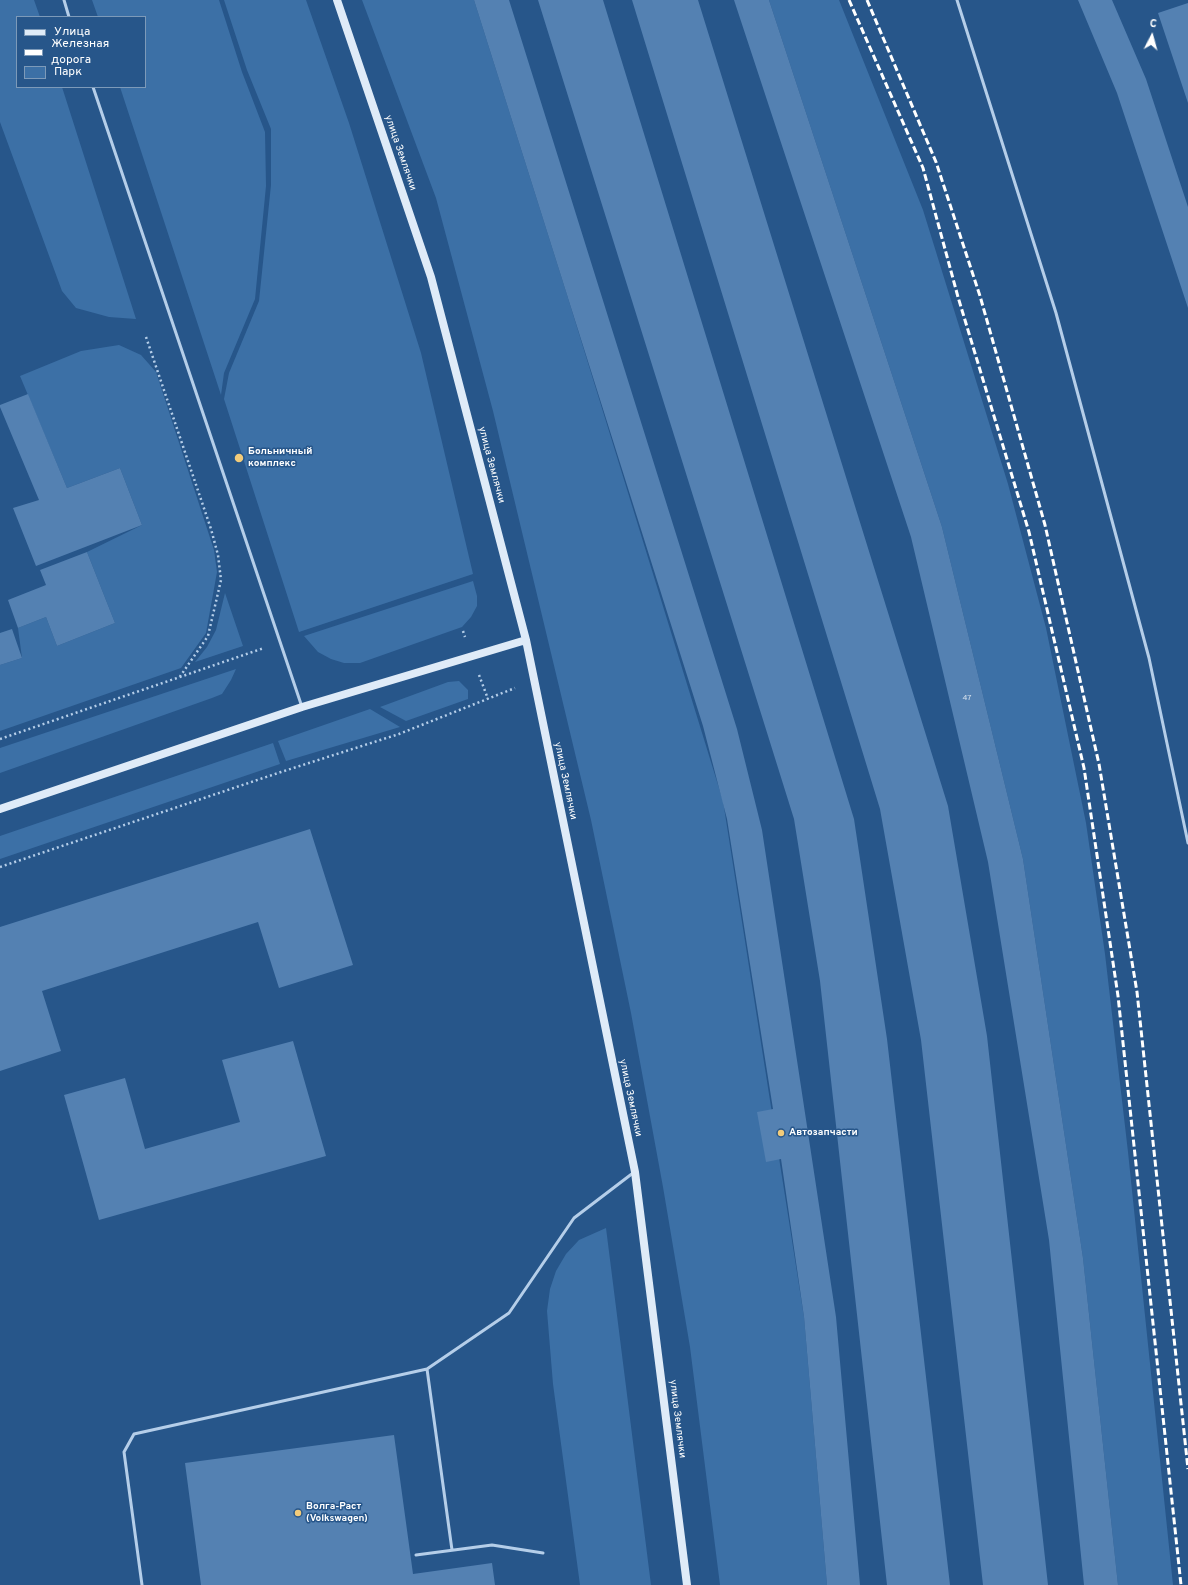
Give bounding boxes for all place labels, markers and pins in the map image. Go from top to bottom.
place label: Больничный комплекс [248,446,312,470]
marker: Больничный комплекс [233,452,245,464]
place label: Автозапчасти [789,1127,858,1139]
marker: Автозапчасти [776,1128,786,1138]
place label: Волга-Раст (Volkswagen) [306,1501,368,1524]
marker: Волга-Раст (Volkswagen) [293,1508,303,1518]

